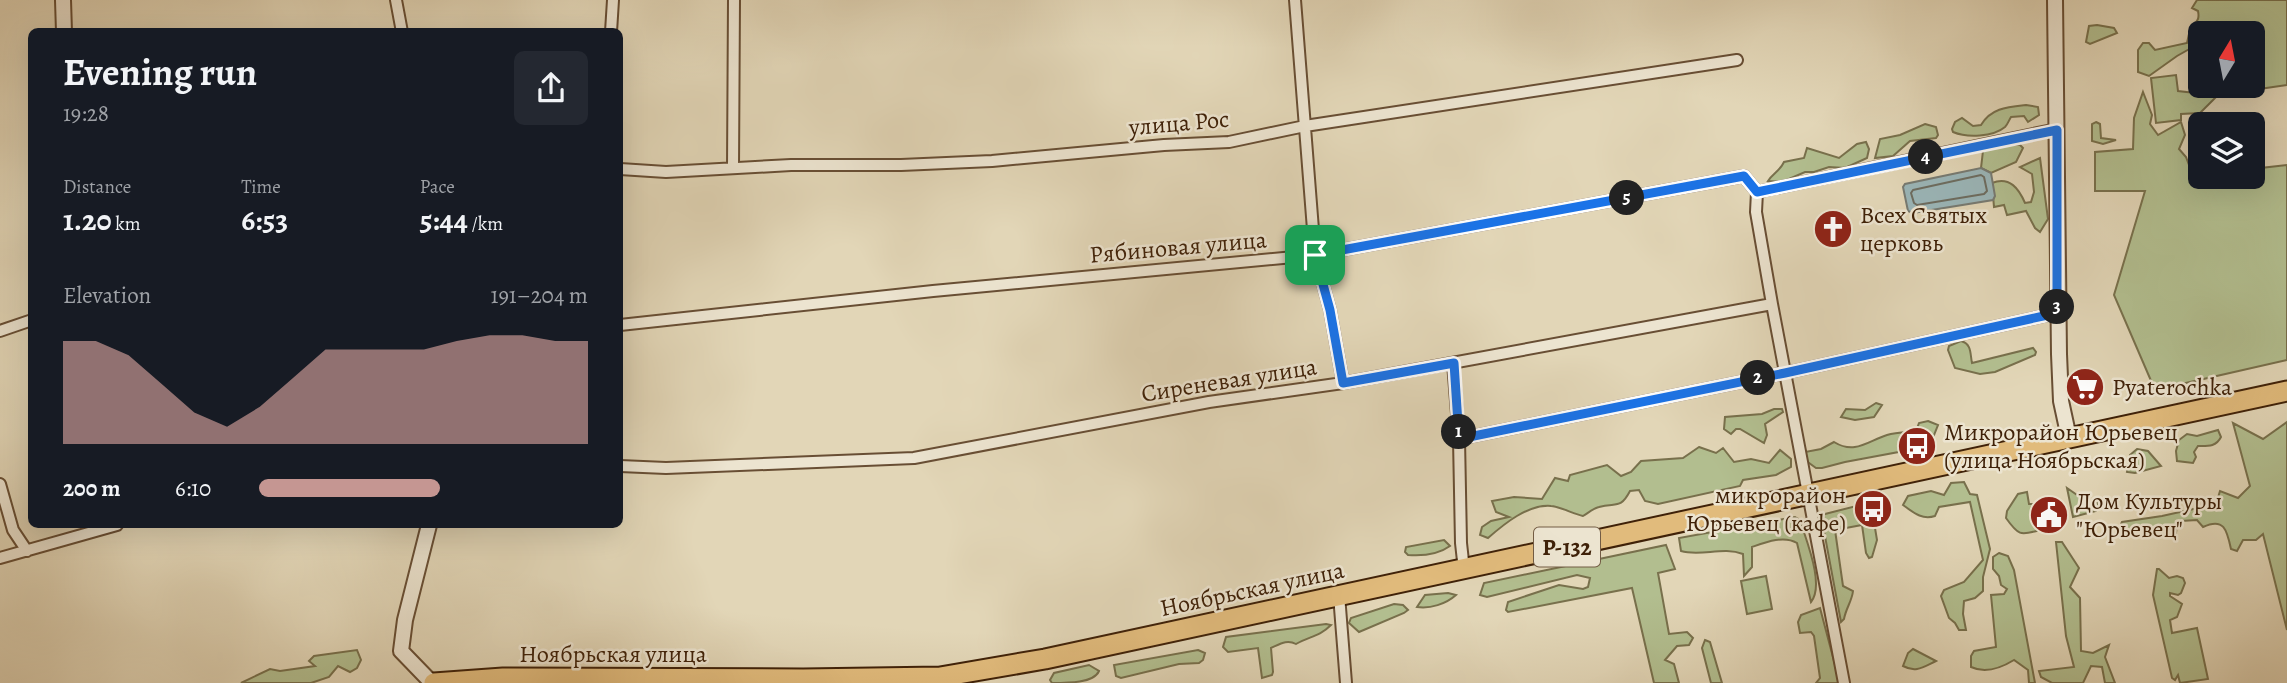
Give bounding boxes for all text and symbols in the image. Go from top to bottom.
north arrow [2188,21,2264,98]
map controls [2188,21,2265,189]
text: Evening run [63,46,257,98]
button: share [514,51,588,125]
text: 19:28 [63,98,109,129]
street label: улица Рос [1126,103,1231,143]
button: layers [2188,112,2265,189]
pin: 4 [1909,140,1944,174]
text: 4 [1921,143,1930,169]
text: Distance [63,174,131,200]
text: Time [241,174,281,200]
text: Pace [420,174,455,200]
pin: 5 [1610,180,1644,216]
text: 5 [1622,184,1631,210]
place label: Всех Святых церковь [1860,199,1987,259]
text: 1.20 [63,200,112,240]
text: 6:53 [241,200,288,240]
text: 5:44 [420,200,468,240]
church icon: Всех Святых церковь [1812,208,1854,250]
text: km [112,211,141,237]
text: /km [468,211,503,237]
street label: Рябиновая улица [1088,223,1268,271]
pin [1285,225,1345,285]
icon: arrive [1296,236,1334,274]
text: Elevation [63,280,151,311]
text: 191–204 m [491,280,588,311]
pin: 3 [2039,290,2074,324]
text: 3 [2052,293,2061,319]
street label: Сиреневая улица [1139,350,1319,410]
pin: 2 [1740,360,1776,396]
text: 2 [1753,364,1762,390]
supermarket icon: Pyaterochka [2064,366,2106,408]
place label: Pyaterochka [2112,371,2233,403]
pin: 1 [1442,414,1476,450]
place label: Микрорайон Юрьевец (улица Ноябрьская) [1944,416,2178,476]
text: 1 [1455,418,1462,444]
bus stop icon: Микрорайон Юрьевец (улица Ноябрьская) [1896,425,1938,467]
text: 200 m [63,473,121,504]
text: 6:10 [175,473,211,504]
place label: микрорайон Юрьевец (кафе) [1686,479,1846,539]
place label: Дом Культуры "Юрьевец" [2076,485,2222,545]
bus stop icon: микрорайон Юрьевец (кафе) [1852,488,1894,530]
public building icon: Дом Культуры "Юрьевец" [2028,494,2070,536]
road number: Р-132 [1534,527,1600,566]
street label: Ноябрьская улица [1157,554,1347,624]
street label: Ноябрьская улица [519,638,707,670]

